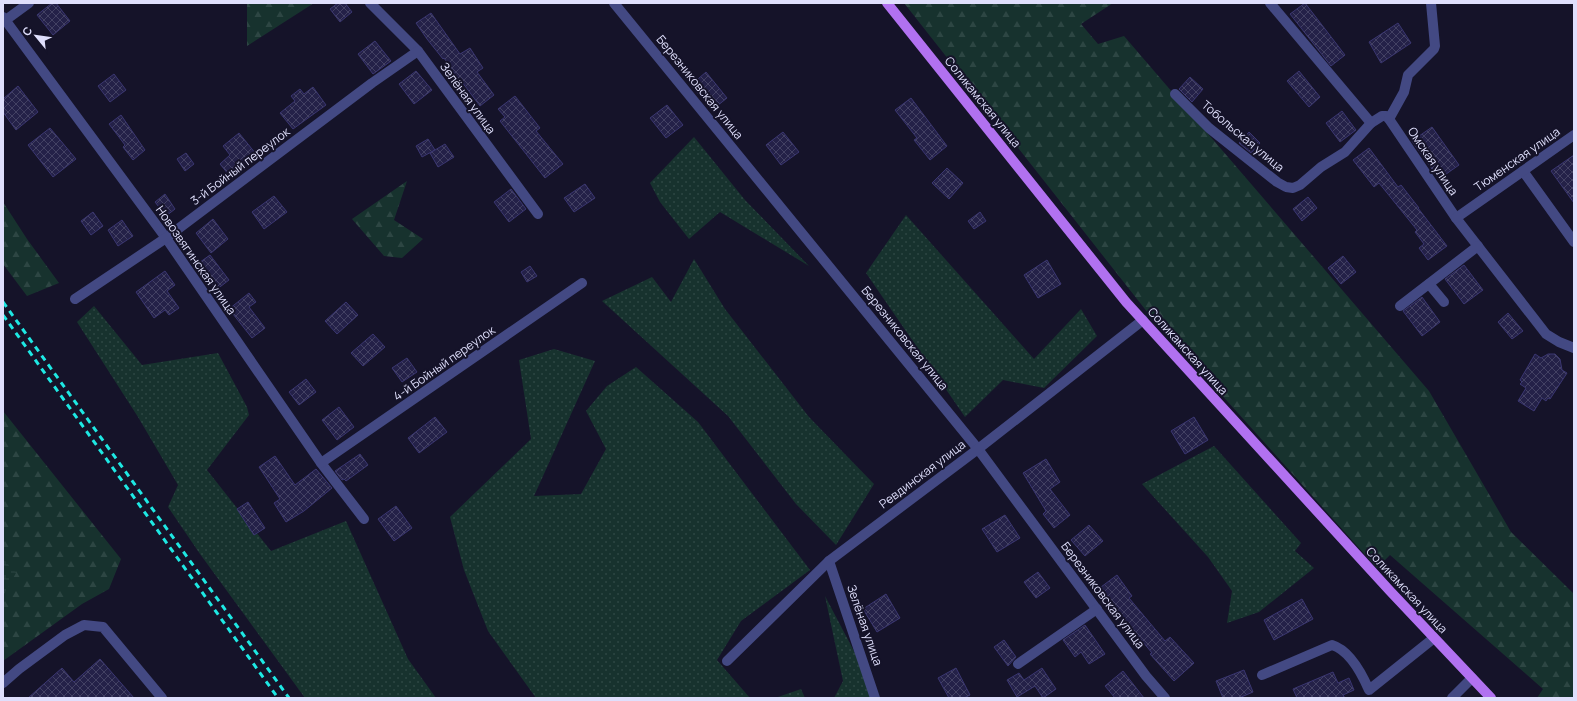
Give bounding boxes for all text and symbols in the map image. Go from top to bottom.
north arrow [16,16,56,56]
text: С [18,24,35,38]
street label: Березниковская улица [653,31,747,143]
street label: Соликамская улица [941,53,1025,151]
street label: Зелёная улица [436,59,500,137]
street label: Тобольская улица [1198,96,1288,176]
street label: 3-й Бойный переулок [187,122,294,209]
street label: Омская улица [1404,123,1462,199]
street label: Тюменская улица [1471,123,1563,195]
street label: Новозвягинская улица [152,202,240,318]
street label: Березниковская улица [858,282,952,394]
street label: Соликамская улица [1144,303,1232,399]
street label: 4-й Бойный переулок [390,321,499,405]
street label: Ревдинская улица [875,436,969,512]
street label: Березниковская улица [1057,538,1149,652]
street label: Соликамская улица [1362,543,1452,637]
street label: Зелёная улица [843,582,887,668]

